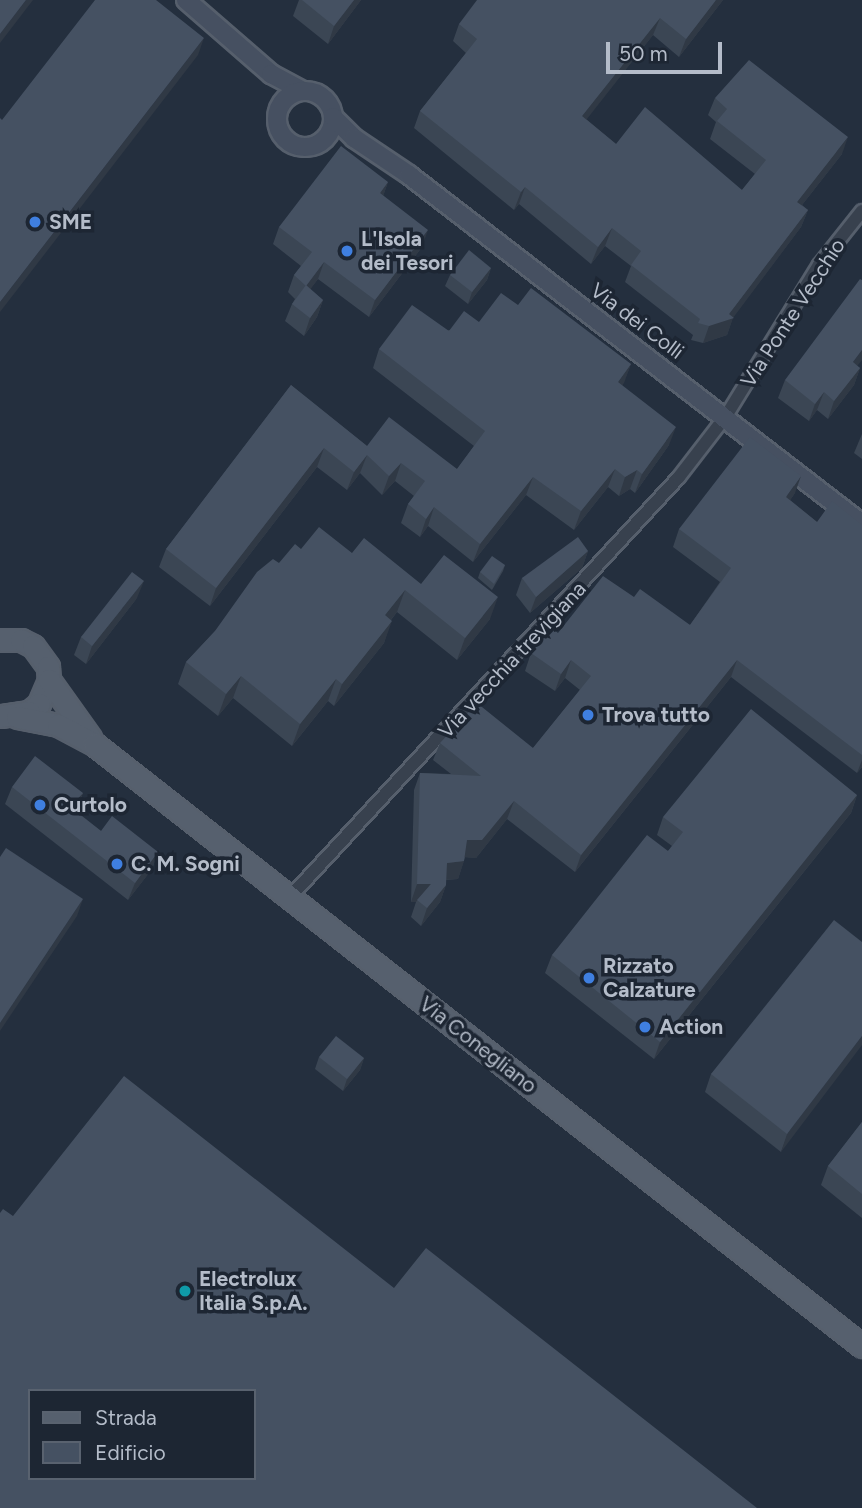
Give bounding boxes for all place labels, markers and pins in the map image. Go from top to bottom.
place label: SME [49,209,92,235]
marker: SME [27,214,43,230]
place label: L'Isola dei Tesori [361,226,454,276]
marker: L'Isola dei Tesori [339,243,355,259]
place label: Trova tutto [602,702,710,728]
marker: Trova tutto [580,707,596,723]
place label: Curtolo [54,792,127,818]
marker: Curtolo [32,797,48,813]
place label: C. M. Sogni [131,851,240,877]
marker: C. M. Sogni [109,856,125,872]
place label: Rizzato Calzature [603,953,696,1003]
marker: Rizzato Calzature [581,970,597,986]
place label: Action [659,1014,723,1040]
marker: Action [637,1019,653,1035]
place label: Electrolux Italia S.p.A. [199,1266,307,1316]
marker: Electrolux Italia S.p.A. [177,1283,193,1299]

